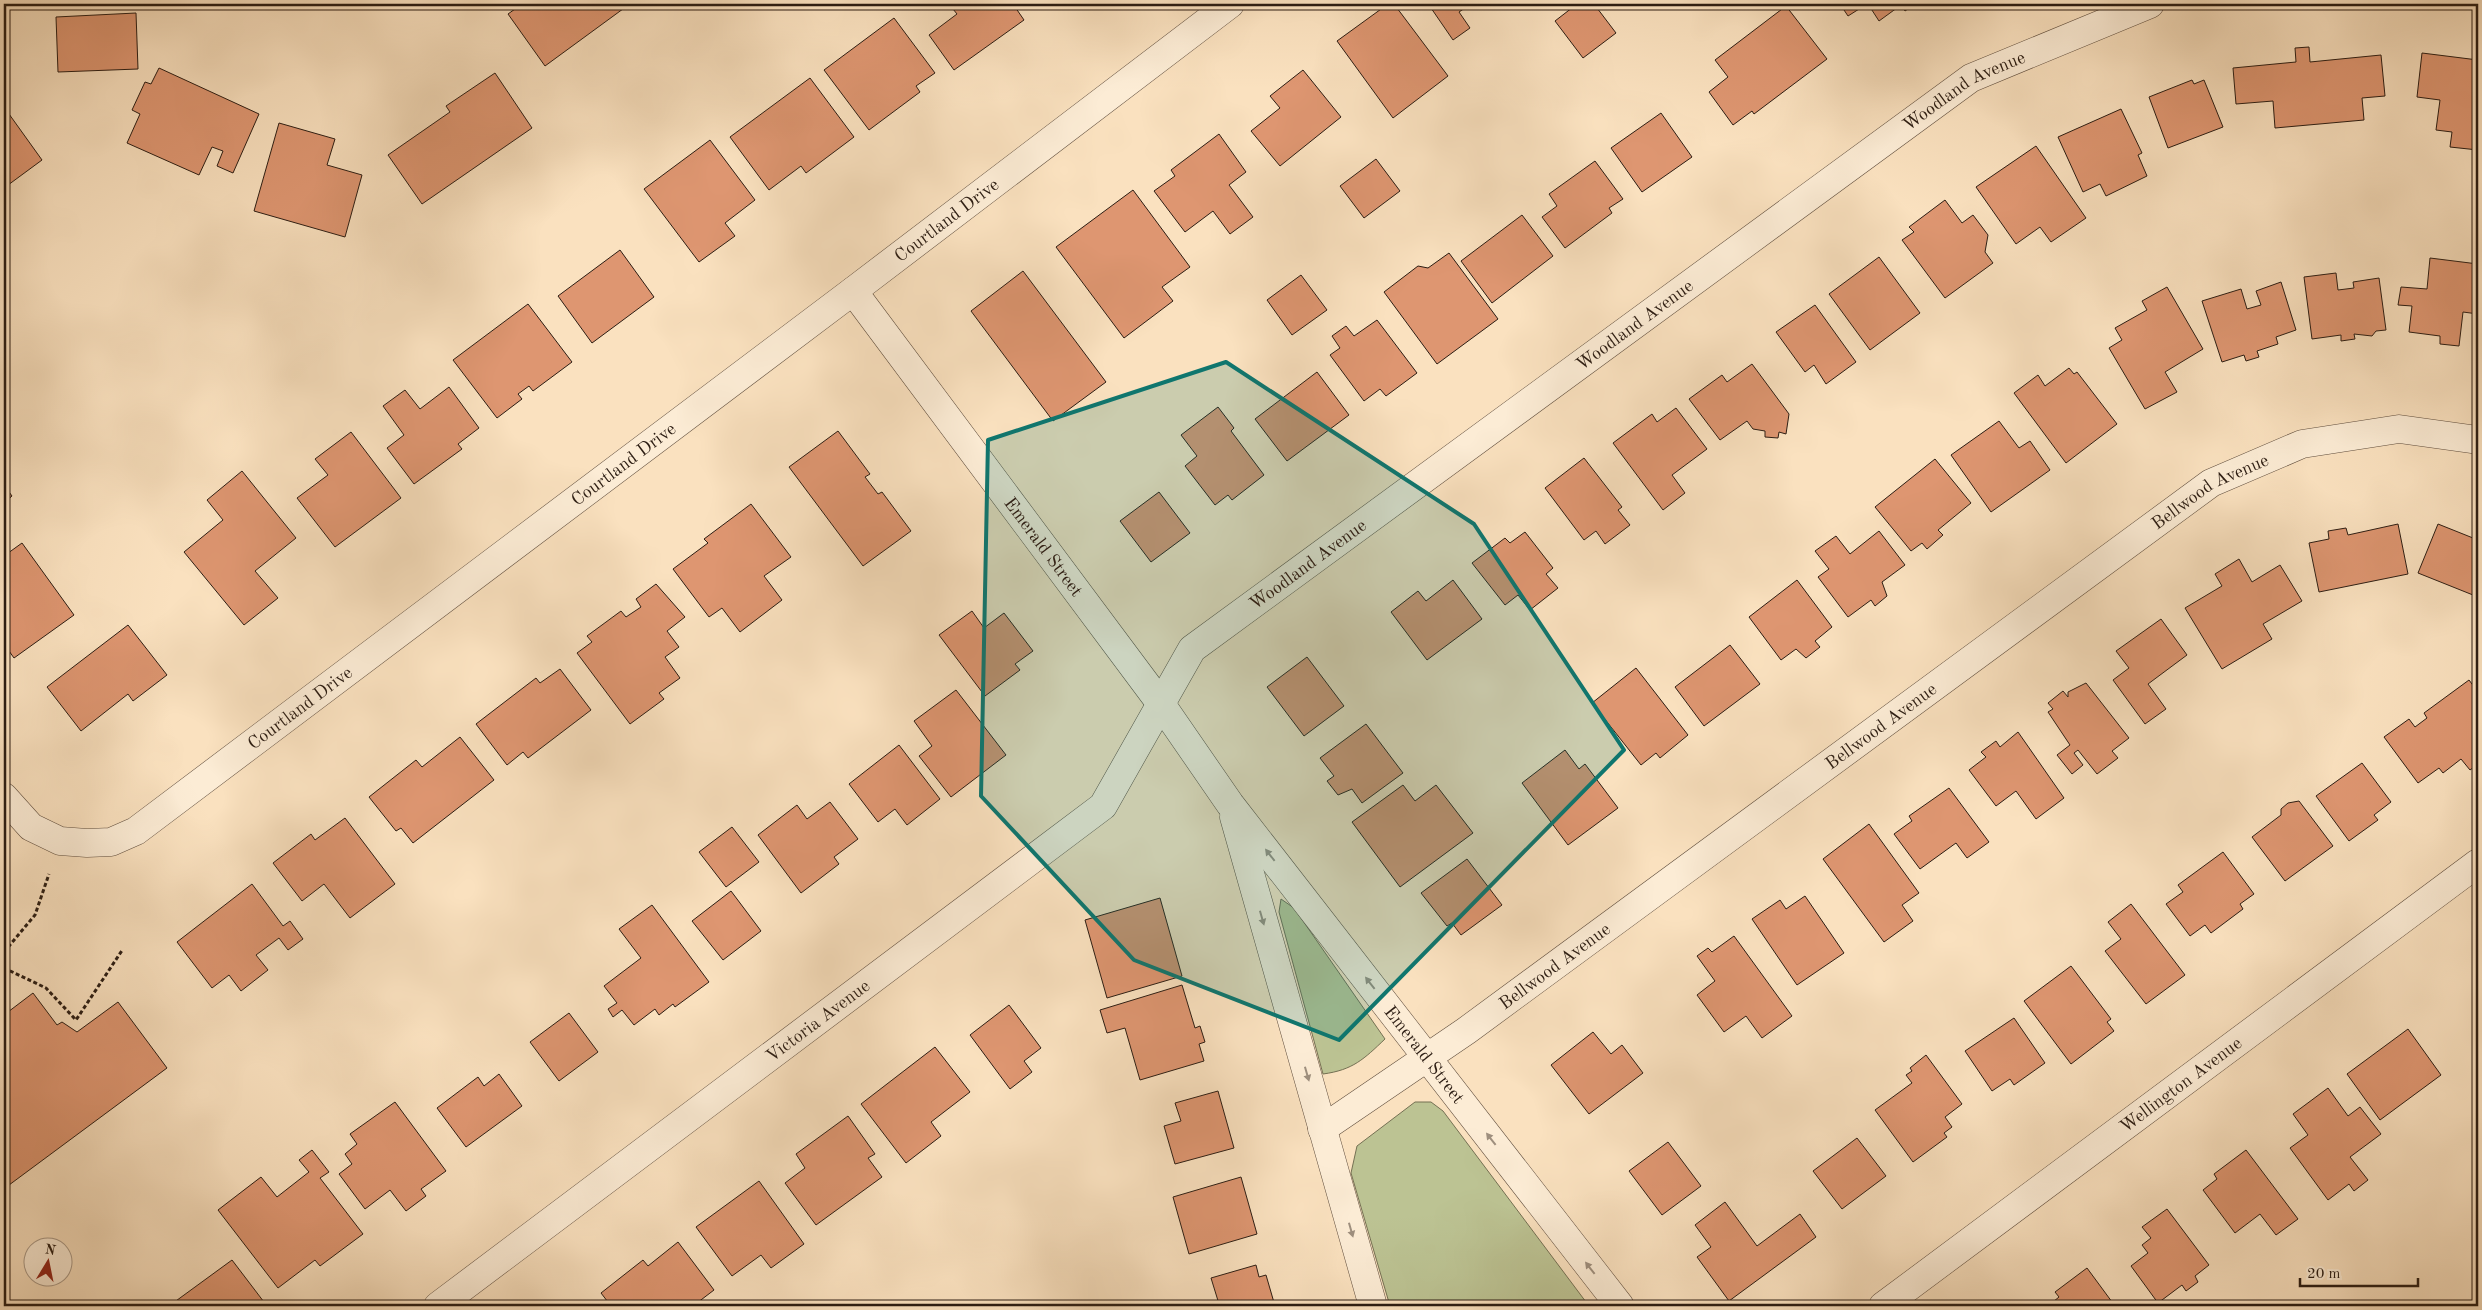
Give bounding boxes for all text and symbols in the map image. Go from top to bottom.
street label: Woodland Avenue [1900,49,2028,135]
street label: Courtland Drive [892,175,1002,266]
street label: Woodland Avenue [1573,277,1697,374]
street label: Courtland Drive [568,420,679,510]
street label: Bellwood Avenue [2149,451,2271,533]
street label: Emerald Street [1000,494,1086,600]
street label: Woodland Avenue [1247,516,1370,614]
street label: Courtland Drive [245,663,356,753]
street label: Bellwood Avenue [1822,680,1940,773]
one-way arrow [1264,849,1275,862]
one-way arrow [1259,910,1267,925]
street label: Bellwood Avenue [1496,920,1614,1013]
street label: Victoria Avenue [763,977,873,1066]
one-way arrow [1364,977,1375,990]
street label: Emerald Street [1380,1003,1467,1107]
street label: Wellington Avenue [2117,1034,2246,1136]
one-way arrow [1303,1067,1311,1082]
one-way arrow [1486,1132,1496,1146]
one-way arrow [1347,1223,1355,1238]
north arrow [22,1238,72,1288]
text: N [44,1242,57,1258]
scale bar [2300,1255,2417,1287]
one-way arrow [1585,1261,1595,1275]
text: 20 m [2307,1267,2341,1282]

